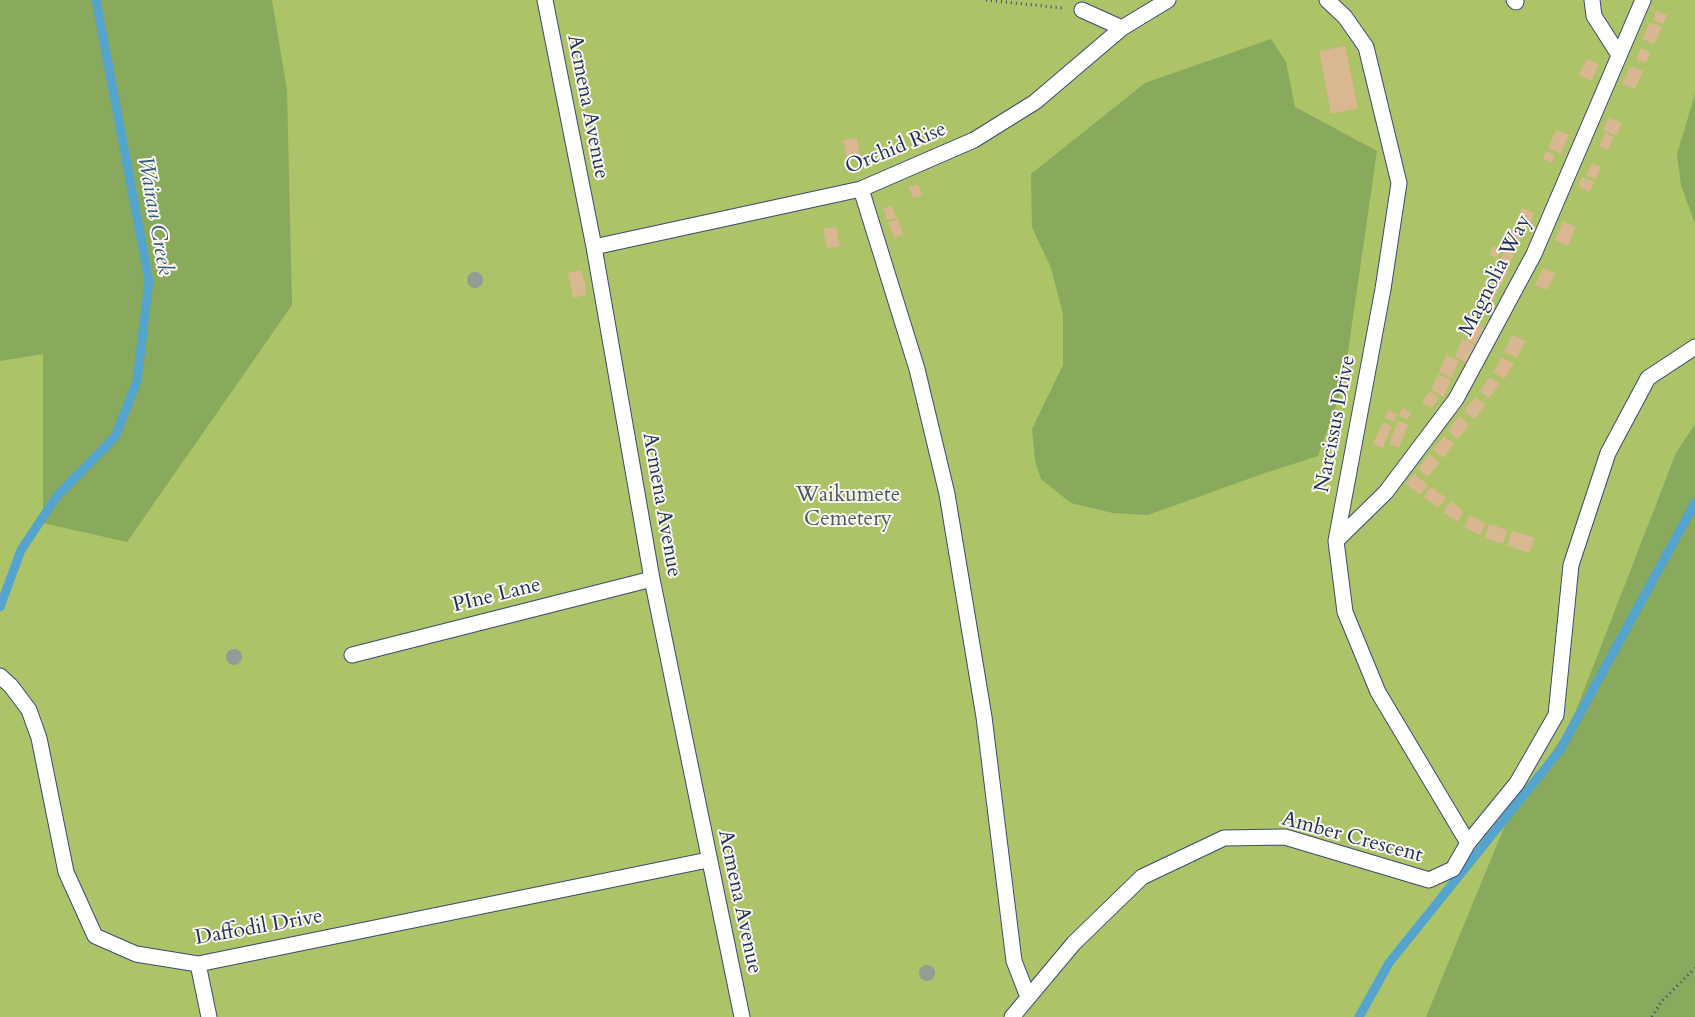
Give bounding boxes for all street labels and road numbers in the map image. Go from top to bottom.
street label: Acmena Avenue [561,33,613,181]
street label: Orchid Rise [842,117,950,181]
street label: Magnolia Way [1455,211,1537,341]
street label: Narcissus Drive [1310,353,1362,495]
street label: Acmena Avenue [636,431,686,579]
street label: PIne Lane [450,573,544,619]
street label: Amber Crescent [1279,807,1425,869]
street label: Acmena Avenue [711,828,767,976]
street label: Daffodil Drive [193,904,325,952]

